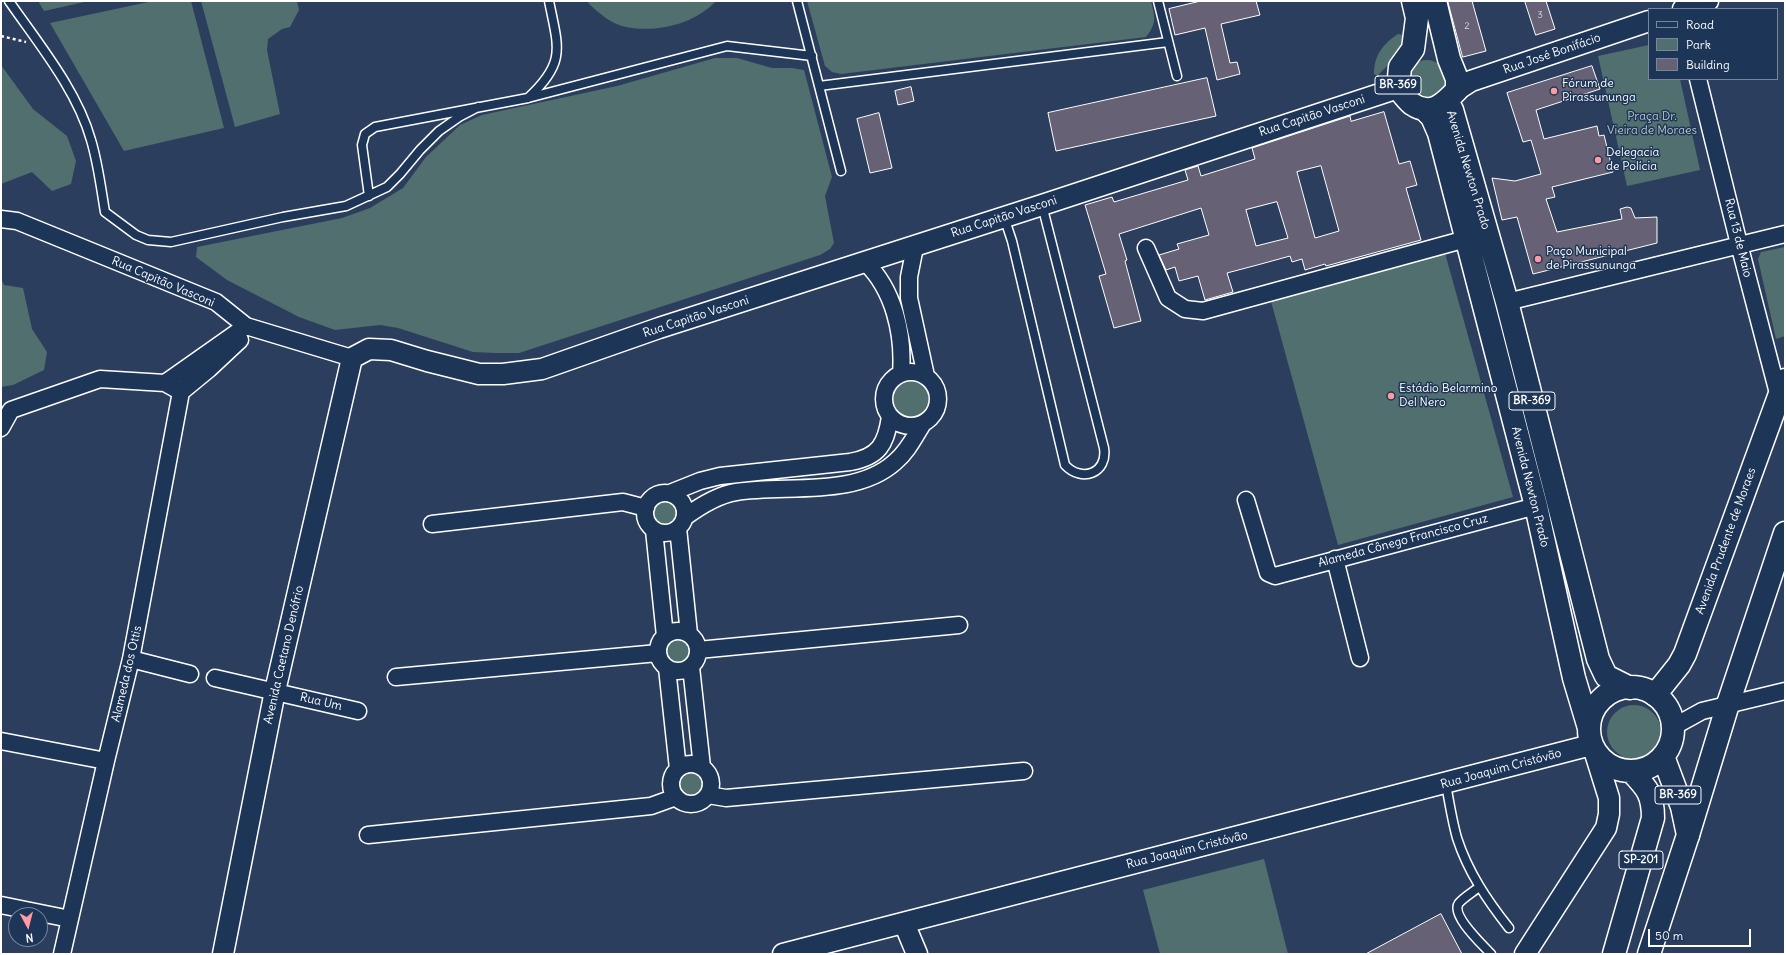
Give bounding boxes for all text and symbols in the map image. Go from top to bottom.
legend [1648,8,1778,80]
house number: 3 [1537,9,1543,21]
text: Road [1686,17,1714,32]
house number: 2 [1464,20,1470,32]
street label: Rua José Bonifácio [1501,31,1603,77]
text: Park [1686,37,1711,52]
text: Building [1686,57,1730,72]
road number: BR-369 [1375,76,1421,94]
place label: Fórum de Pirassununga [1562,77,1636,105]
marker: Fórum de Pirassununga [1549,86,1559,96]
street label: Rua Capitão Vasconi [1257,92,1367,140]
street label: Avenida Newton Prado [1443,109,1493,231]
park label: Praça Dr. Vieira de Moraes [1607,110,1697,138]
place label: Delegacia de Polícia [1606,146,1659,174]
marker: Delegacia de Polícia [1593,155,1603,165]
street label: Rua Capitão Vasconi [949,193,1059,241]
street label: Rua 13 de Maio [1721,197,1755,279]
place label: Paço Municipal de Pirassununga [1546,245,1636,273]
street label: Rua Capitão Vasconi [109,254,217,310]
marker: Paço Municipal de Pirassununga [1533,254,1543,264]
street label: Rua Capitão Vasconi [641,293,751,341]
place label: Estádio Belarmino Del Nero [1399,382,1497,410]
marker: Estádio Belarmino Del Nero [1386,391,1396,401]
road number: BR-369 [1509,392,1555,410]
street label: Avenida Newton Prado [1508,425,1552,549]
street label: Avenida Prudente de Moraes [1693,466,1759,616]
street label: Alameda Cônego Francisco Cruz [1316,511,1490,571]
street label: Avenida Caetano Denófrio [261,584,307,726]
street label: Alameda dos Ottis [109,624,145,724]
street label: Rua Um [299,690,343,714]
street label: Rua Joaquim Cristóvão [1439,746,1563,792]
road number: BR-369 [1655,786,1701,804]
street label: Rua Joaquim Cristóvão [1125,828,1249,872]
road number: SP-201 [1619,851,1663,869]
north arrow [8,907,48,947]
scale bar [1650,921,1753,947]
text: 50 m [1655,928,1683,943]
text: N [25,931,34,945]

